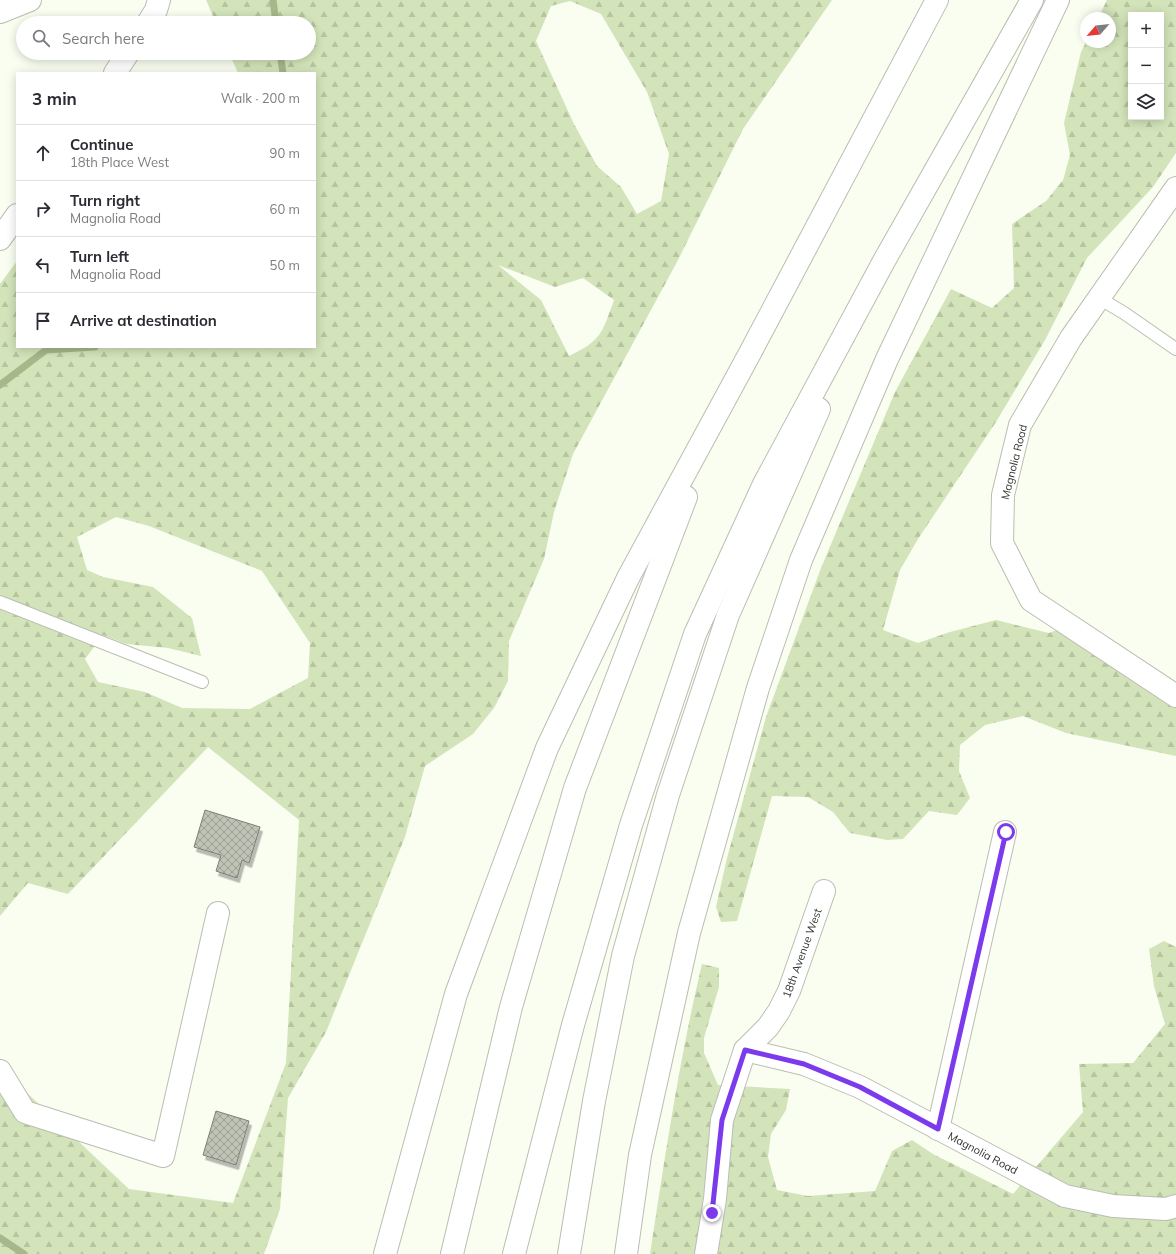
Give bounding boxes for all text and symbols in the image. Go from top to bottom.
north arrow [1080,12,1116,48]
map controls [1128,12,1164,120]
button: + [1128,12,1164,48]
search box [16,16,316,60]
icon: search [30,27,52,49]
text: Search here [62,29,144,48]
button: − [1128,48,1164,84]
button: layers [1128,84,1164,120]
text: 3 min [32,88,77,109]
text: Walk · 200 m [221,90,300,106]
text: Continue [70,135,133,154]
icon: ahead [32,142,54,164]
text: 90 m [270,145,300,161]
text: 18th Place West [70,154,169,170]
text: Turn right [70,191,140,210]
icon: right [32,198,54,220]
text: 60 m [270,201,300,217]
text: Magnolia Road [70,210,161,226]
text: Turn left [70,247,129,266]
icon: left [32,254,54,276]
text: 50 m [270,257,300,273]
text: Magnolia Road [70,266,161,282]
icon: arrive [32,310,54,332]
text: Arrive at destination [70,311,217,330]
street label: Magnolia Road [998,423,1030,501]
route start [997,823,1015,841]
street label: 18th Avenue West [779,906,825,1000]
street label: Magnolia Road [946,1129,1020,1177]
route end [703,1204,721,1222]

